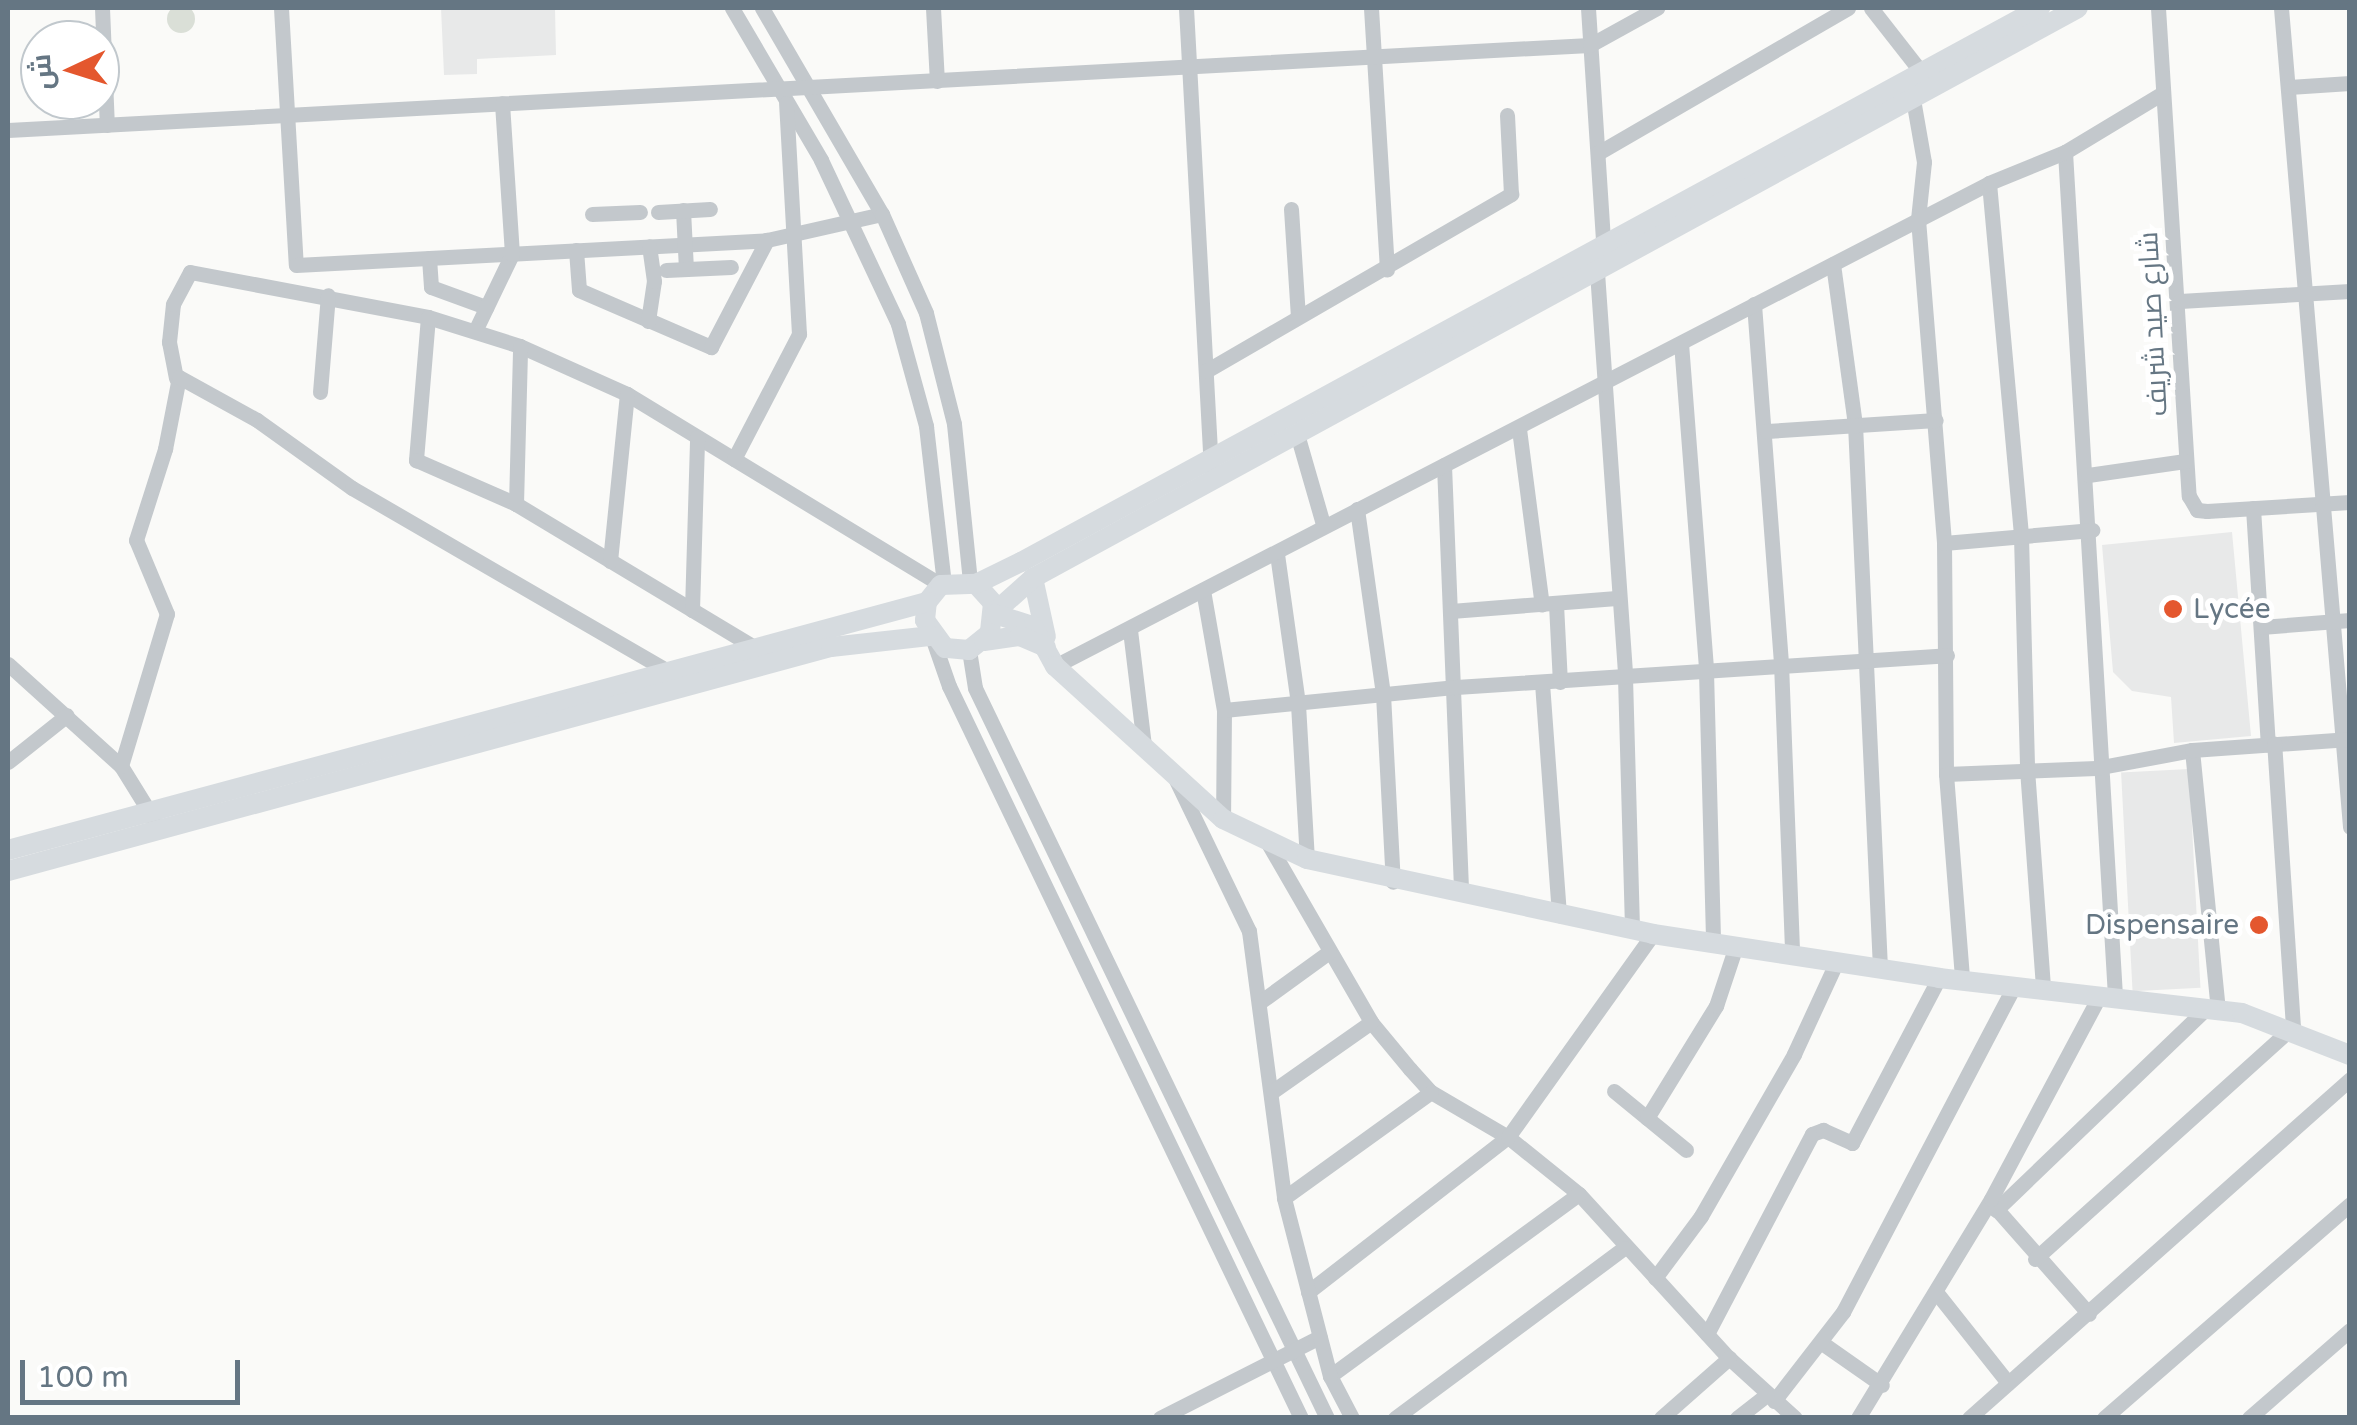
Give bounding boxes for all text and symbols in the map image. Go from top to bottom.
north arrow [20,20,120,120]
text: ش [24,53,60,91]
street label: شارع صيد شريف [2131,231,2175,417]
place label: Lycée [2193,592,2270,626]
marker: Lycée [2162,598,2184,620]
place label: Dispensaire [2085,908,2239,942]
marker: Dispensaire [2248,914,2270,936]
scale bar [25,1340,245,1402]
text: 100 m [37,1359,129,1396]

